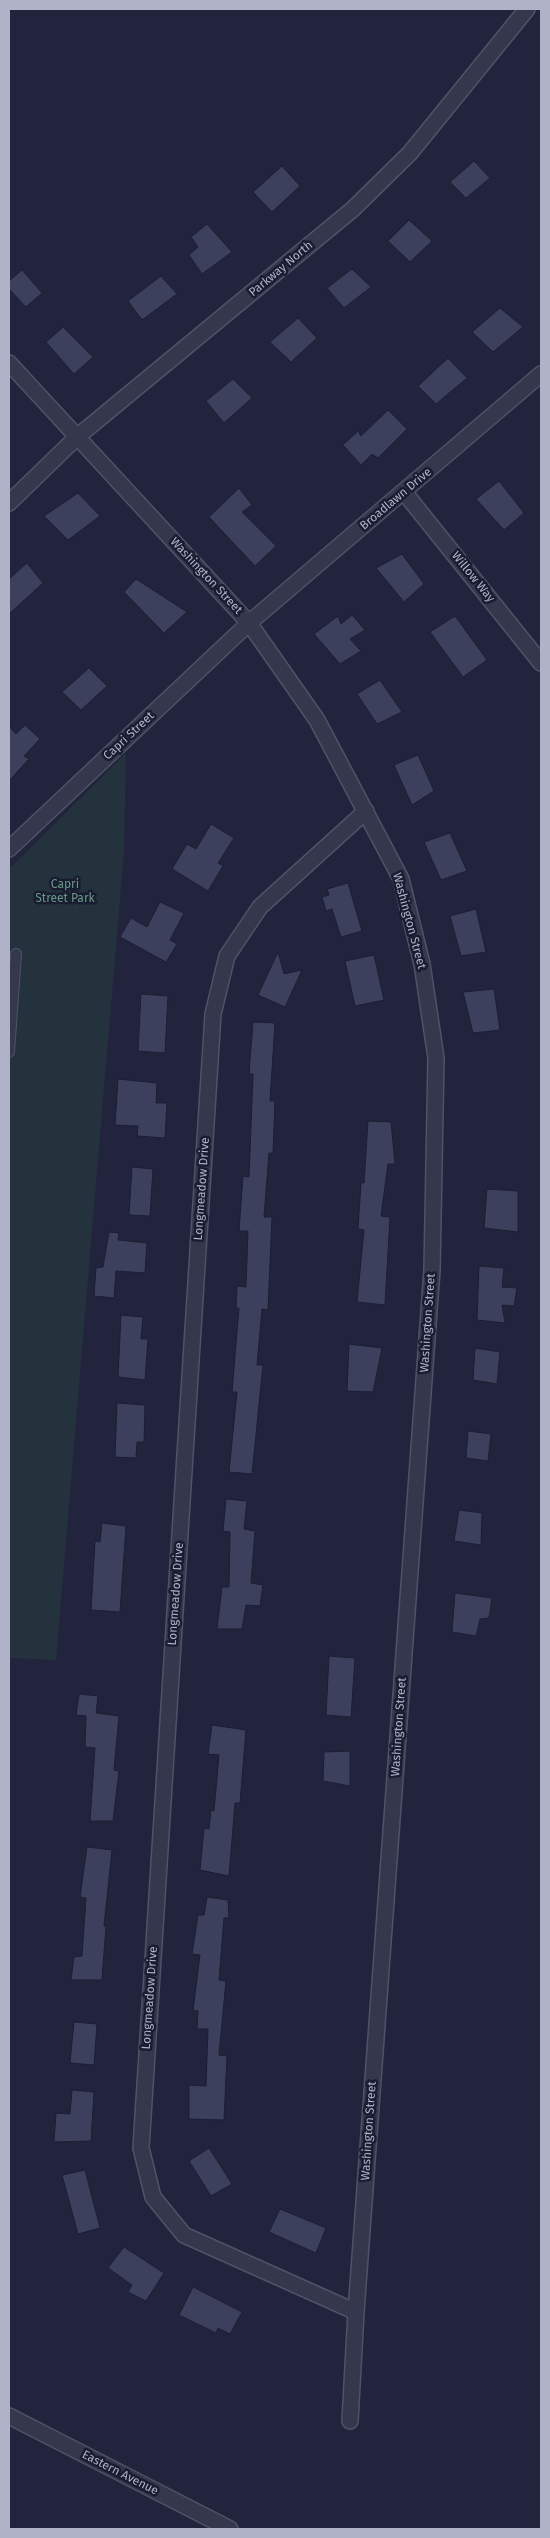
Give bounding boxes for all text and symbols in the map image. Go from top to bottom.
street label: Parkway North [246,238,316,300]
street label: Broadlawn Drive [357,465,435,533]
street label: Washington Street [167,535,245,617]
street label: Willow Way [448,549,498,605]
street label: Capri Street [101,709,157,763]
street label: Washington Street [389,871,429,971]
park label: Capri Street Park [35,878,95,906]
street label: Longmeadow Drive [191,1137,213,1241]
street label: Washington Street [417,1273,439,1373]
street label: Longmeadow Drive [165,1542,187,1646]
street label: Washington Street [388,1677,410,1777]
street label: Longmeadow Drive [139,1946,161,2050]
street label: Washington Street [358,2081,380,2181]
street label: Eastern Avenue [79,2448,161,2498]

